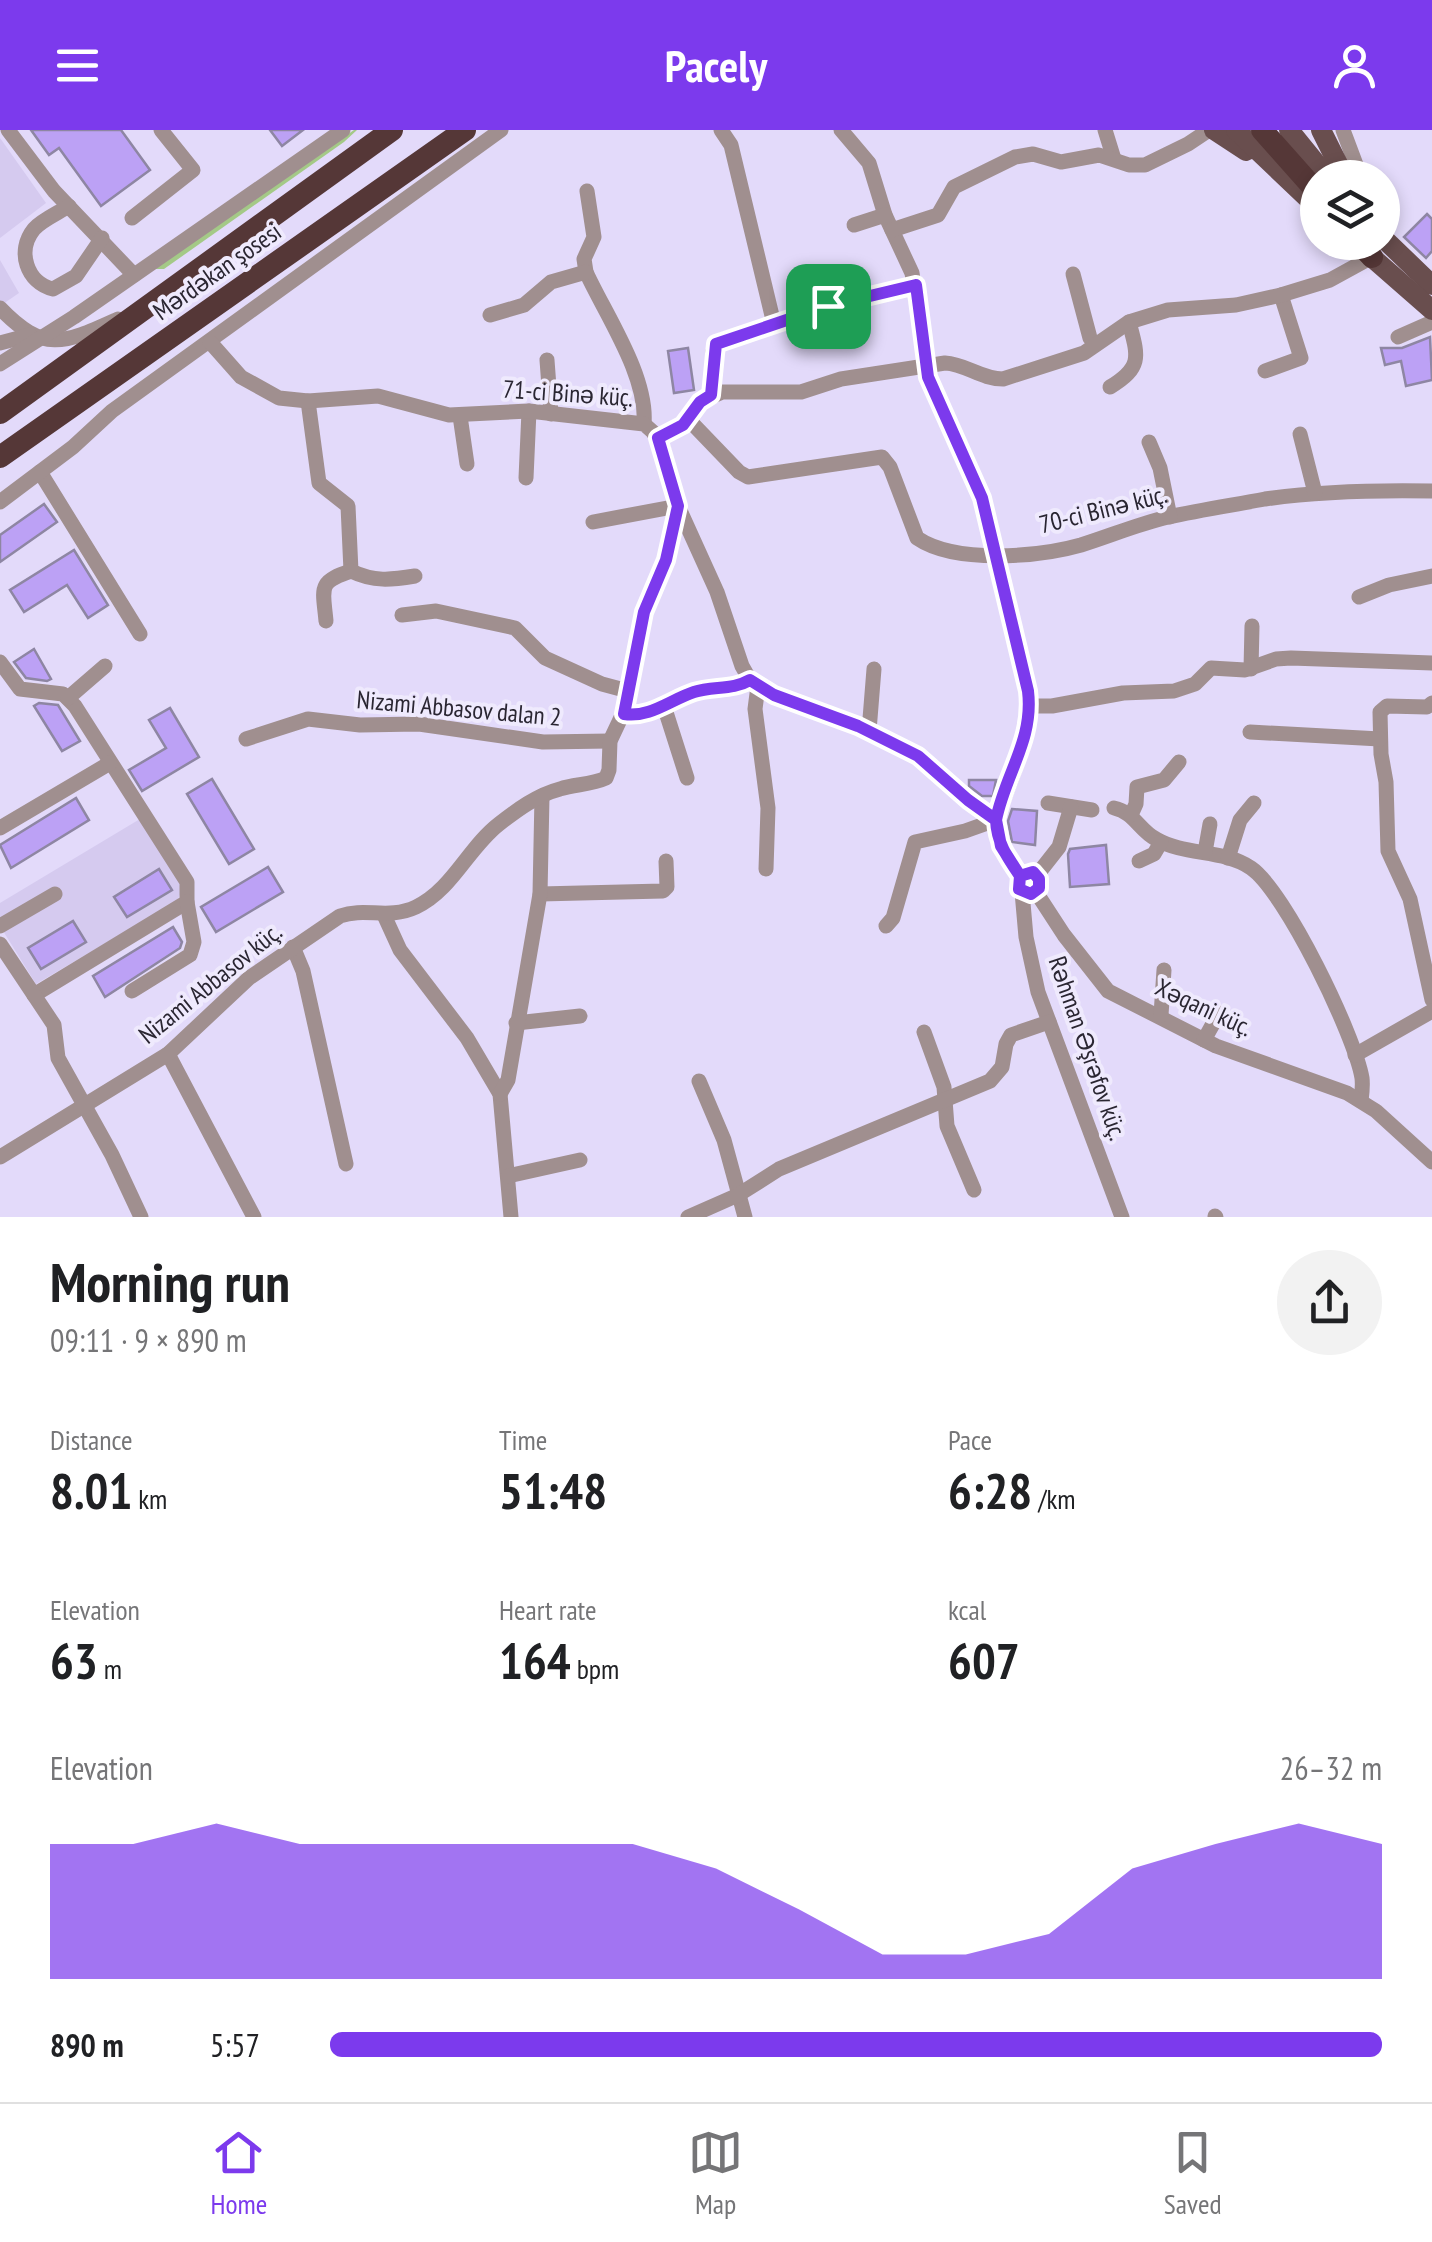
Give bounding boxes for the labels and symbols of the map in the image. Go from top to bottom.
street label: Mərdəkan şosesi [147,215,287,327]
pin [786,264,871,349]
street label: 71-ci Binə küç. [502,372,634,414]
street label: 70-ci Binə küç. [1036,478,1170,540]
street label: Nizami Abbasov dalan 2 [355,683,563,733]
street label: Nizami Abbasov küç. [132,916,288,1050]
street label: Rəhman Əşrəfov küç. [1042,952,1134,1144]
street label: Xəqani küç. [1151,971,1257,1043]

